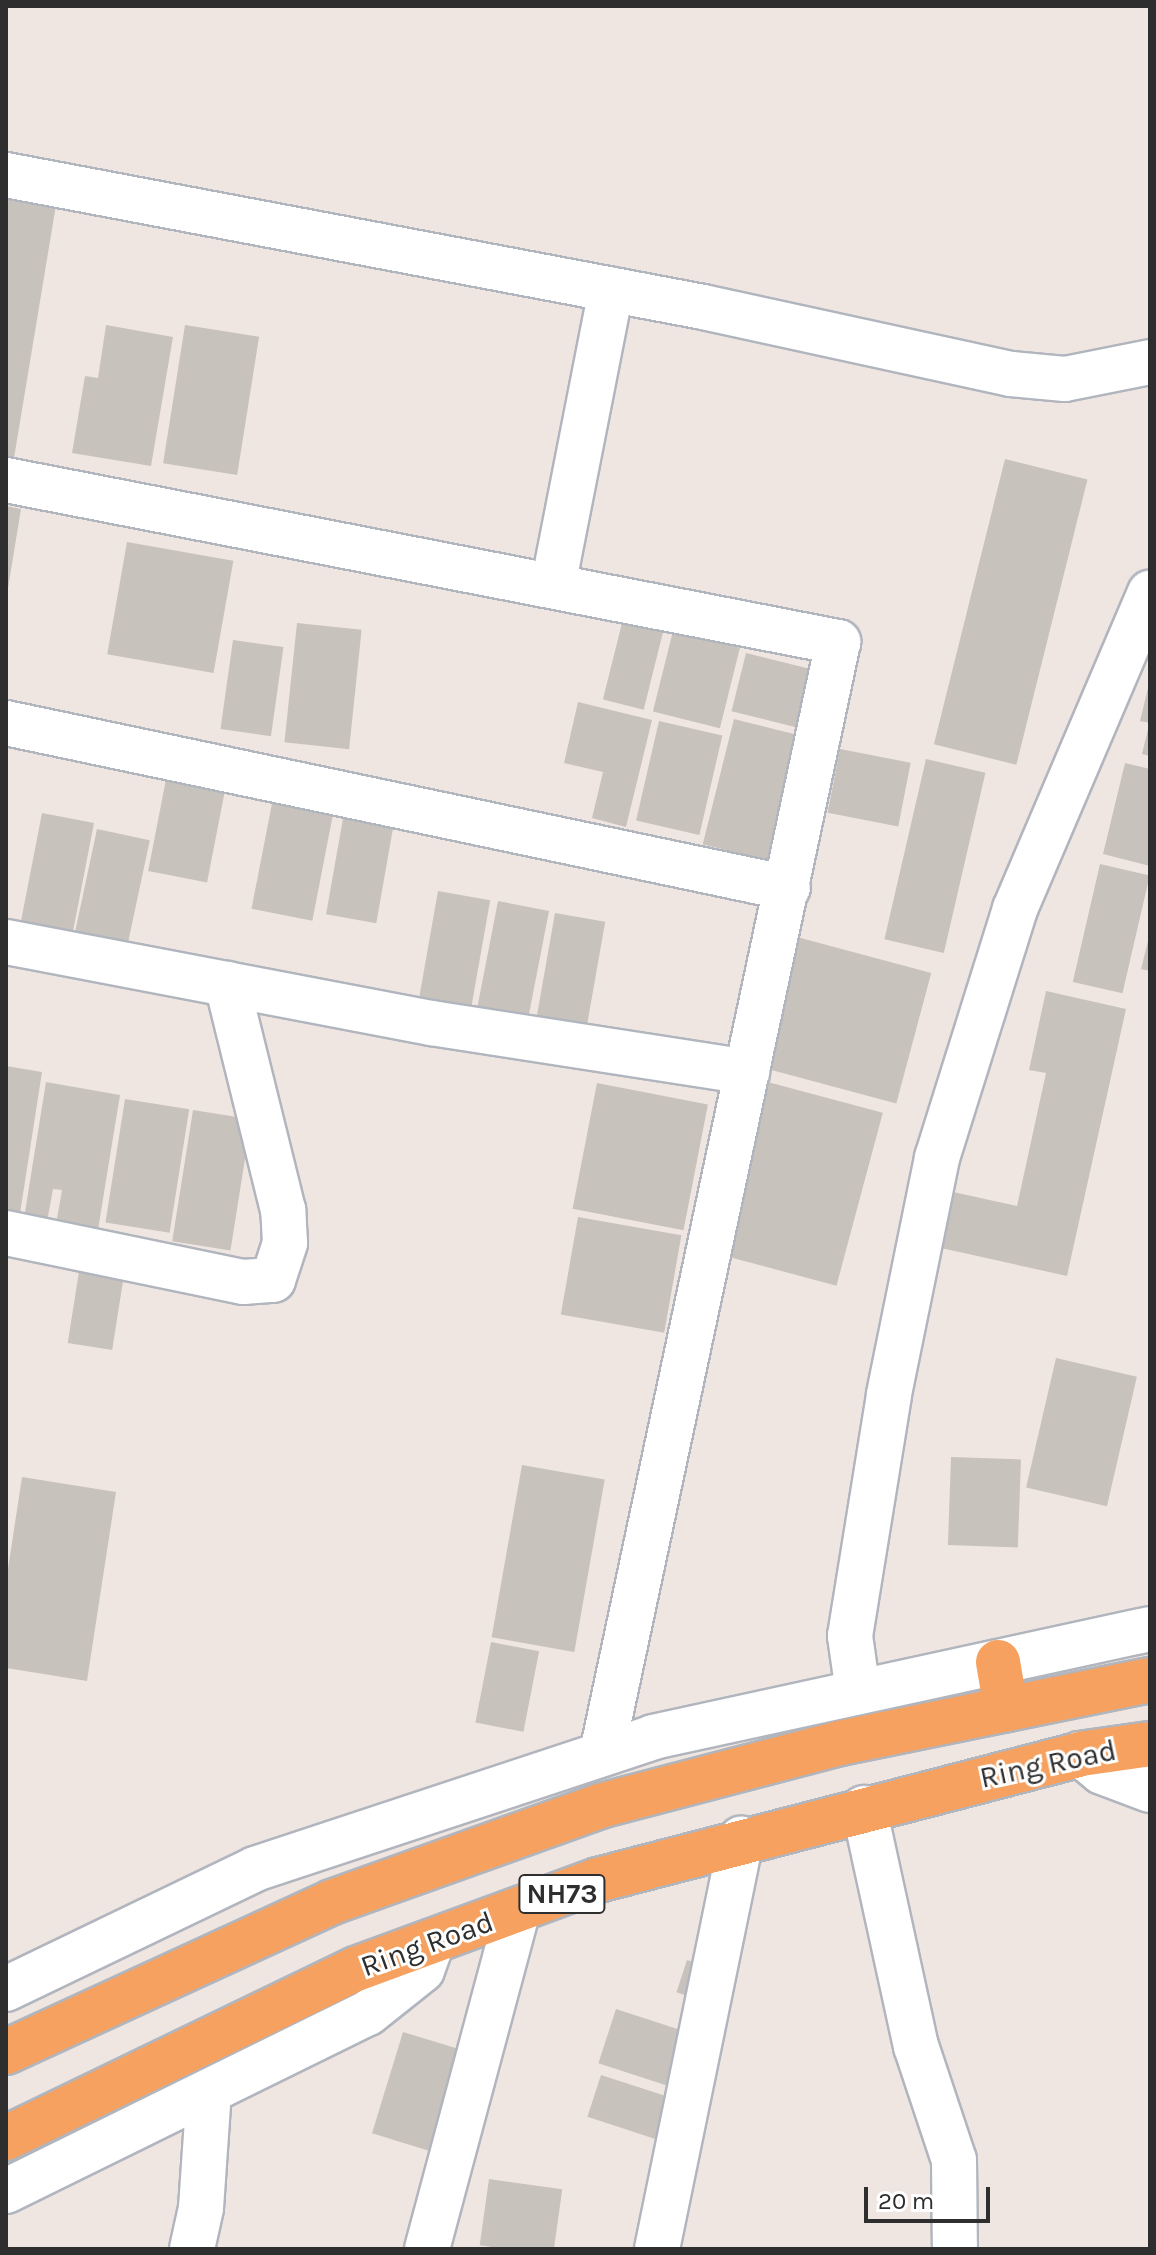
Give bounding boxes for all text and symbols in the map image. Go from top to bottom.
street label: Ring Road [977,1732,1119,1796]
road number: NH73 [518,1870,606,1918]
street label: Ring Road [356,1903,498,1985]
scale bar [868,2171,994,2221]
text: 20 m [878,2187,934,2215]

